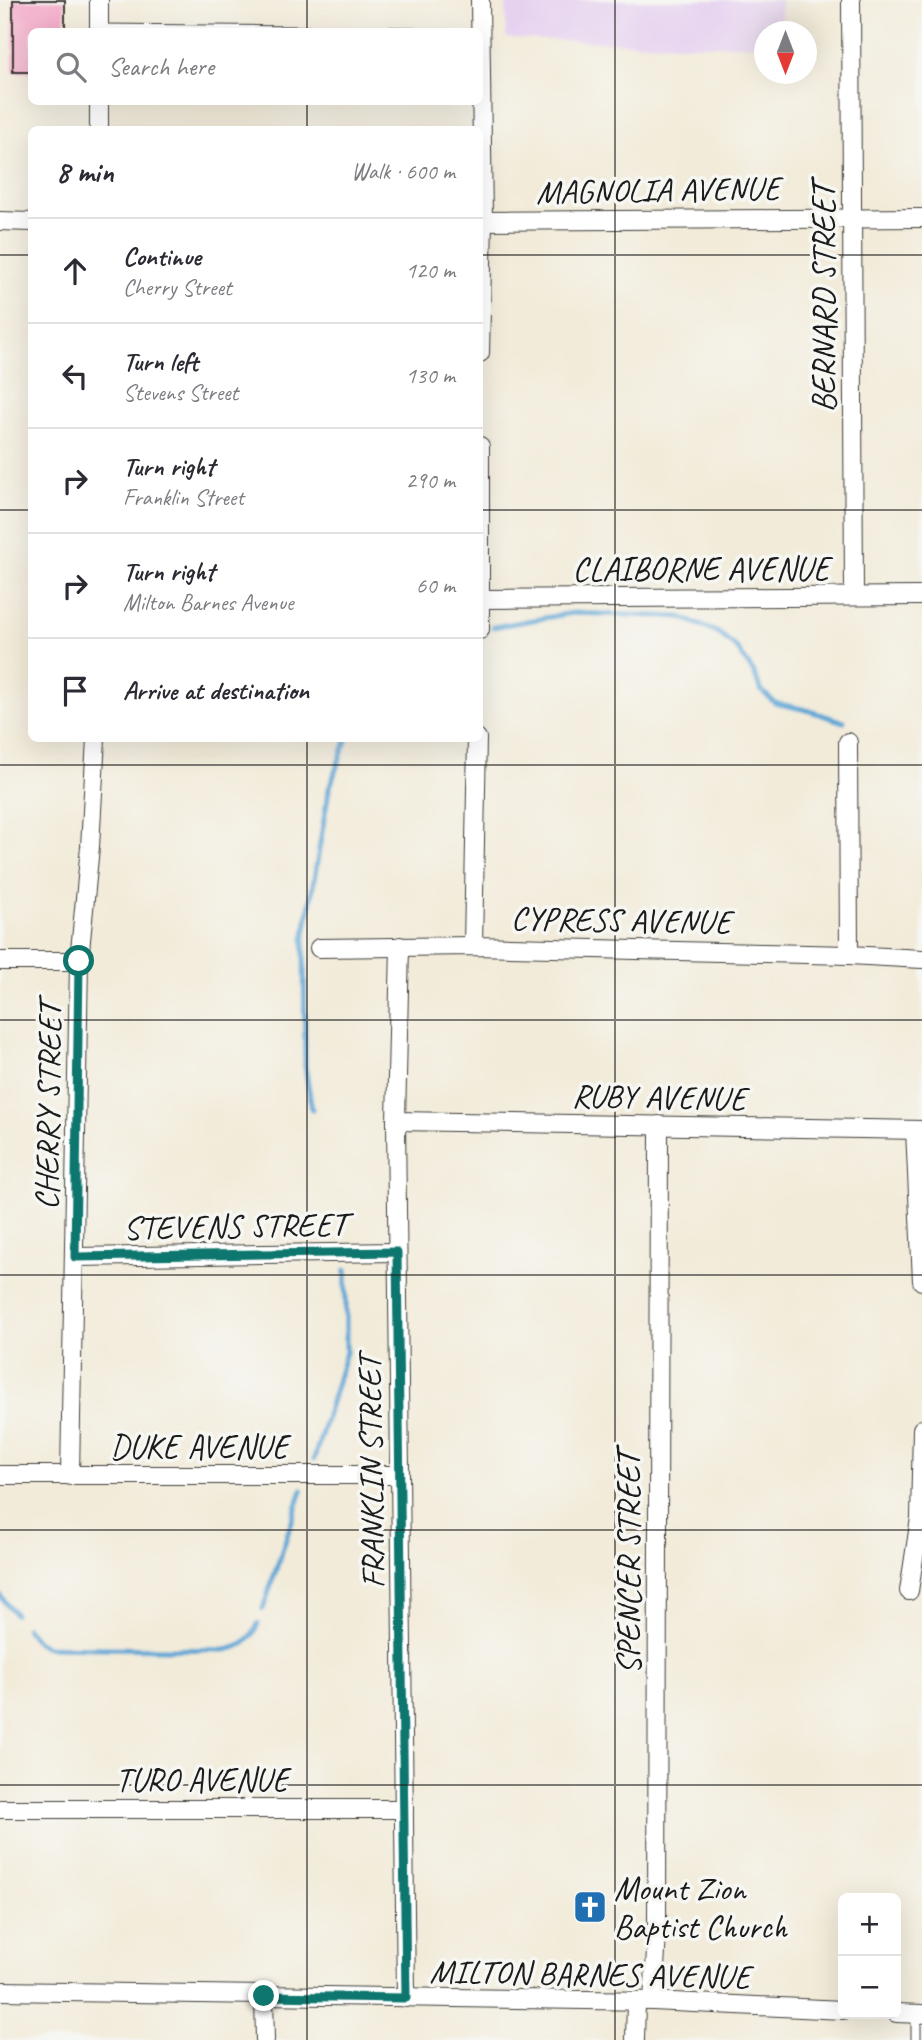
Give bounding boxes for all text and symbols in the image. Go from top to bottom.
north arrow [754,21,817,84]
search box [28,28,483,105]
icon: search [52,48,90,86]
text: Search here [108,50,214,83]
text: 8 min [56,153,113,191]
text: Walk · 600 m [351,157,455,186]
street label: MAGNOLIA AVENUE [536,167,784,213]
street label: BERNARD STREET [803,176,845,412]
text: Continue [123,240,201,273]
icon: ahead [56,252,94,290]
text: 120 m [406,256,455,285]
text: Cherry Street [123,273,232,302]
text: Turn left [123,345,198,378]
icon: left [56,357,94,395]
text: 130 m [406,361,455,390]
text: Stevens Street [123,378,238,407]
text: Turn right [123,450,214,483]
icon: right [56,462,94,500]
text: 290 m [406,466,455,495]
text: Franklin Street [123,483,244,512]
street label: CLAIBORNE AVENUE [573,548,833,590]
text: Turn right [123,555,214,588]
icon: right [56,567,94,605]
text: 60 m [416,571,455,600]
text: Milton Barnes Avenue [123,588,293,617]
icon: arrive [56,672,94,710]
text: Arrive at destination [123,674,309,707]
street label: CYPRESS AVENUE [511,897,735,943]
route start [63,945,94,976]
street label: CHERRY STREET [25,994,71,1210]
street label: RUBY AVENUE [572,1074,750,1120]
street label: STEVENS STREET [123,1203,355,1249]
street label: FRANKLIN STREET [348,1348,394,1589]
street label: DUKE AVENUE [110,1426,292,1468]
street label: SPENCER STREET [608,1444,650,1674]
street label: TURO AVENUE [116,1759,292,1801]
place label: Mount Zion Baptist Church [614,1868,789,1948]
church icon: Mount Zion Baptist Church [571,1888,609,1926]
map controls [838,1893,901,2019]
button: + [838,1893,901,1956]
street label: MILTON BARNES AVENUE [429,1950,755,1998]
button: − [838,1956,901,2019]
route end [248,1980,279,2011]

